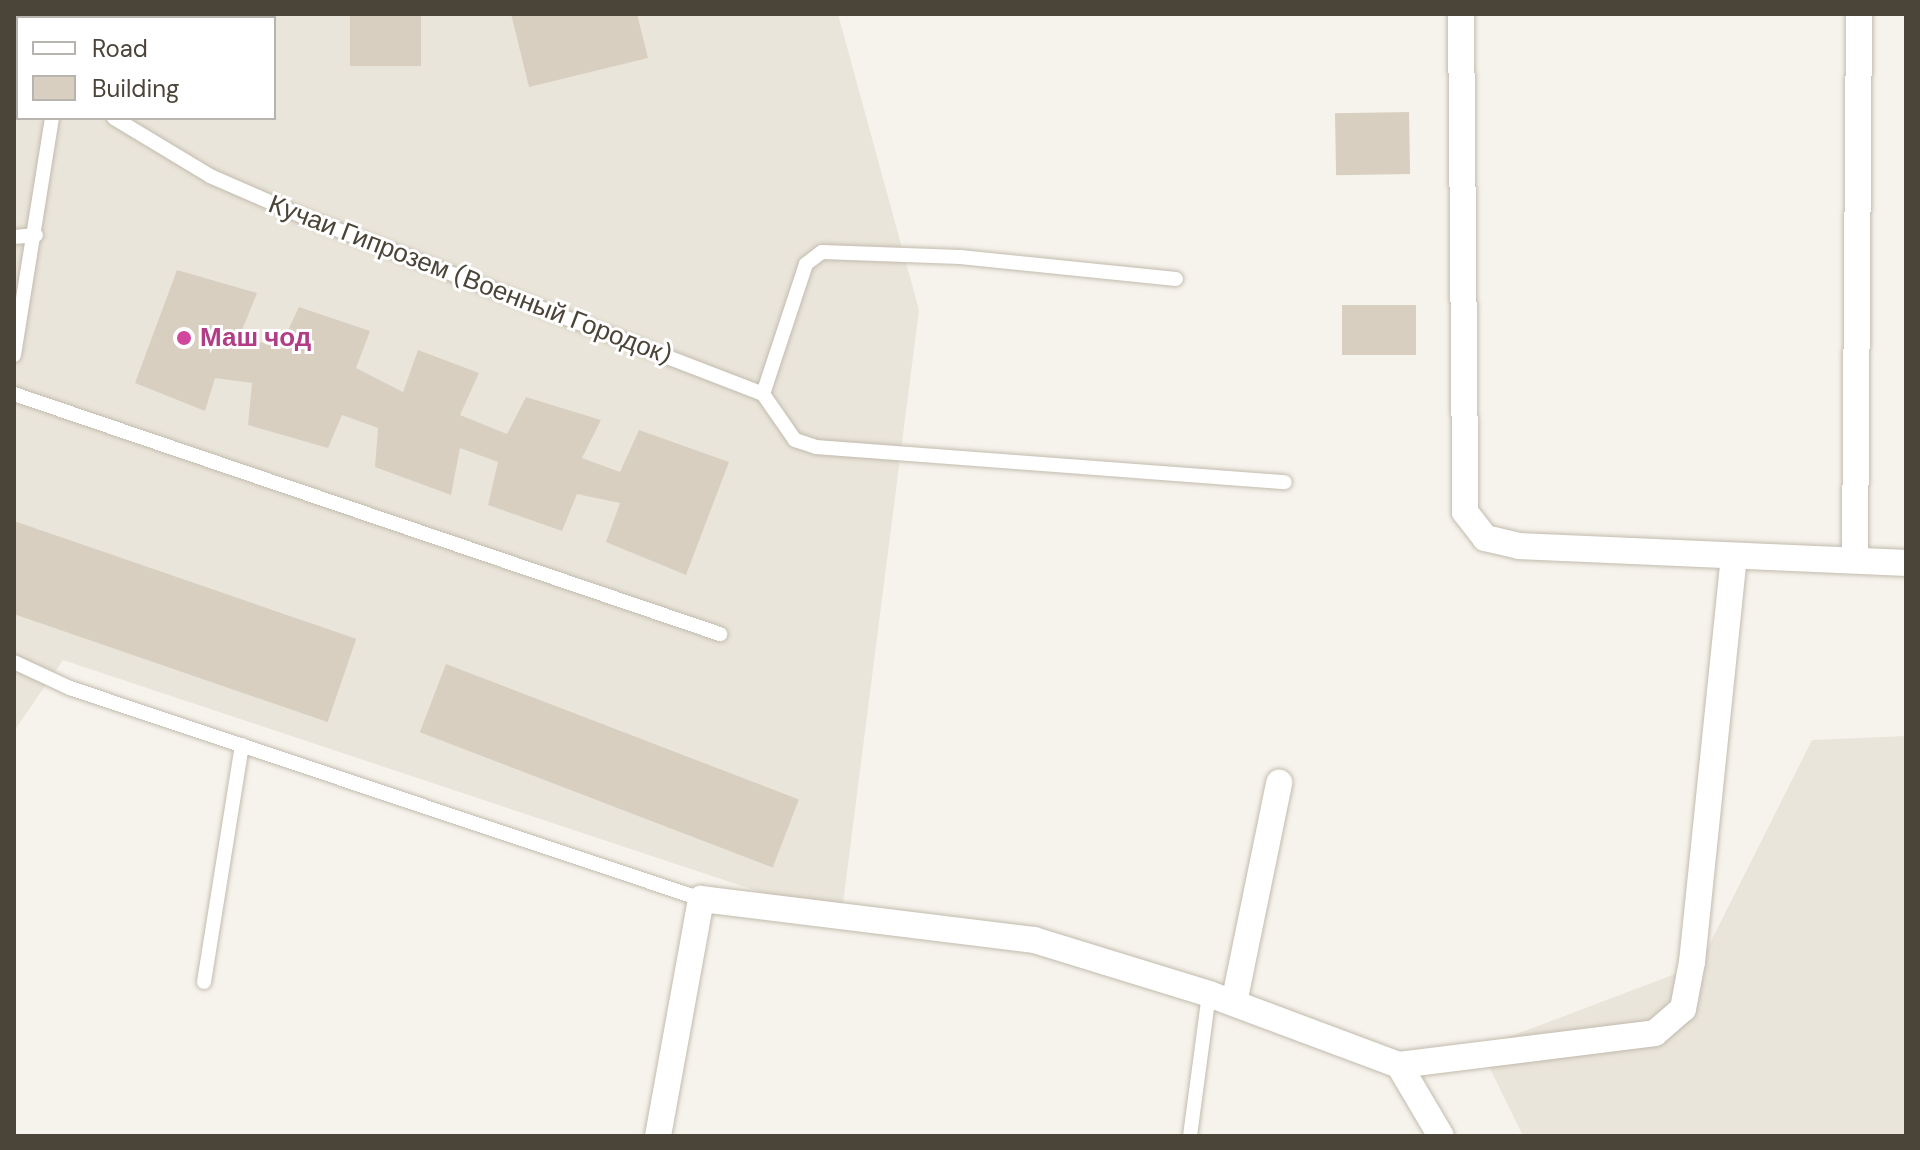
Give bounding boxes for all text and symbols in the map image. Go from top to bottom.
legend [16,16,276,120]
text: Road [92,33,148,64]
text: Building [92,73,179,104]
street label: Кучаи Гипрозем (Военный Городок) [264,189,676,371]
place label: Маш чод [200,322,311,354]
marker: Маш чод [175,329,193,347]

